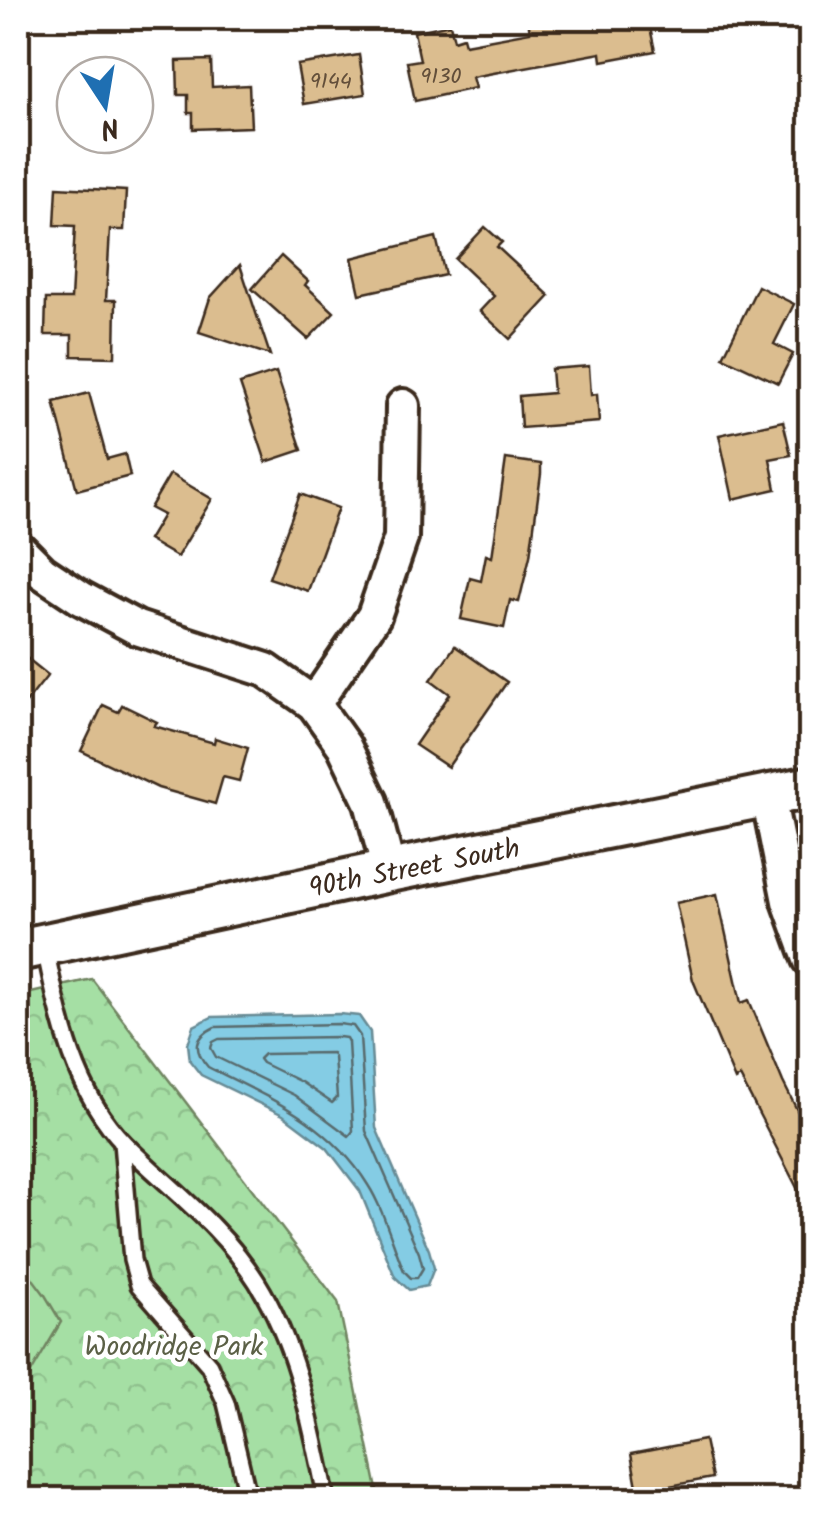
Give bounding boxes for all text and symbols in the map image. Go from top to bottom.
north arrow [55,55,155,155]
house number: 9130 [420,60,462,95]
house number: 9144 [310,65,352,100]
text: N [96,103,123,151]
street label: 90th Street South [305,827,524,912]
park label: Woodridge Park [84,1325,264,1370]

